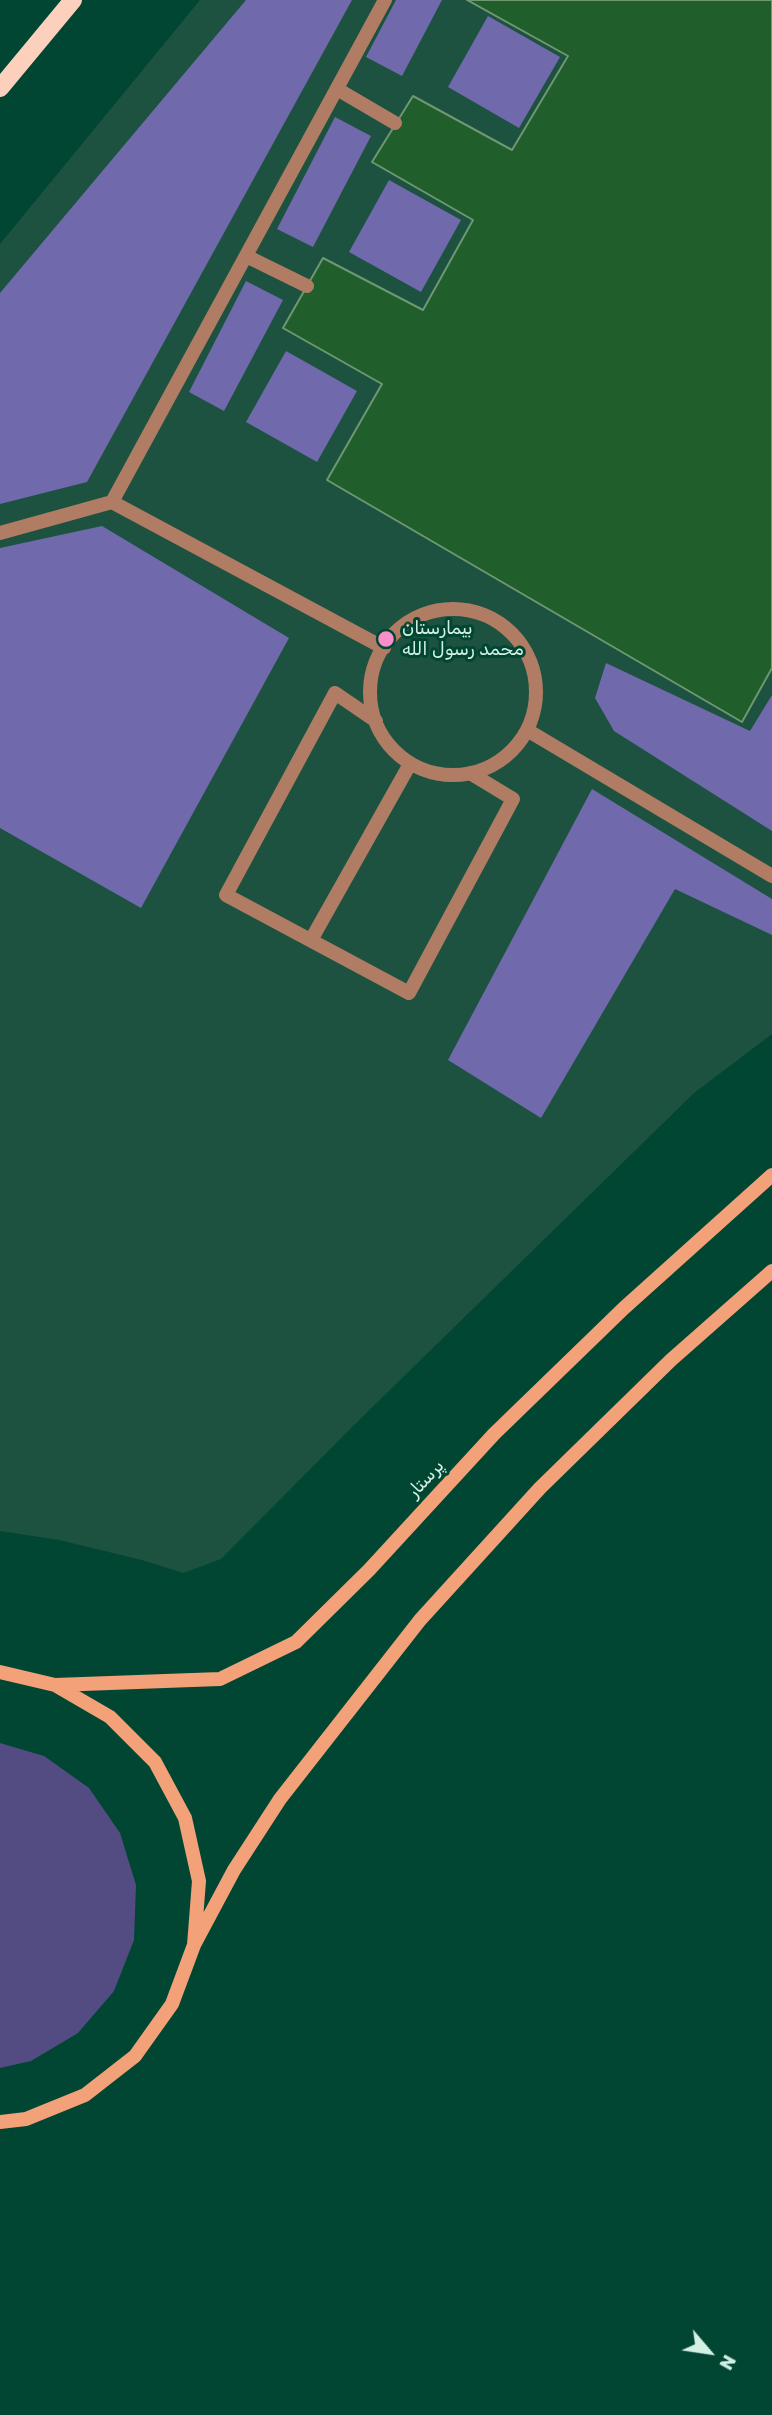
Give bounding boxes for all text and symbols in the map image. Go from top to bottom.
place label: بیمارستان محمد رسول الله [402,618,524,660]
marker: بیمارستان محمد رسول الله [376,629,396,649]
street label: پرستار [403,1456,449,1502]
north arrow [674,2317,744,2387]
text: N [714,2351,741,2374]

